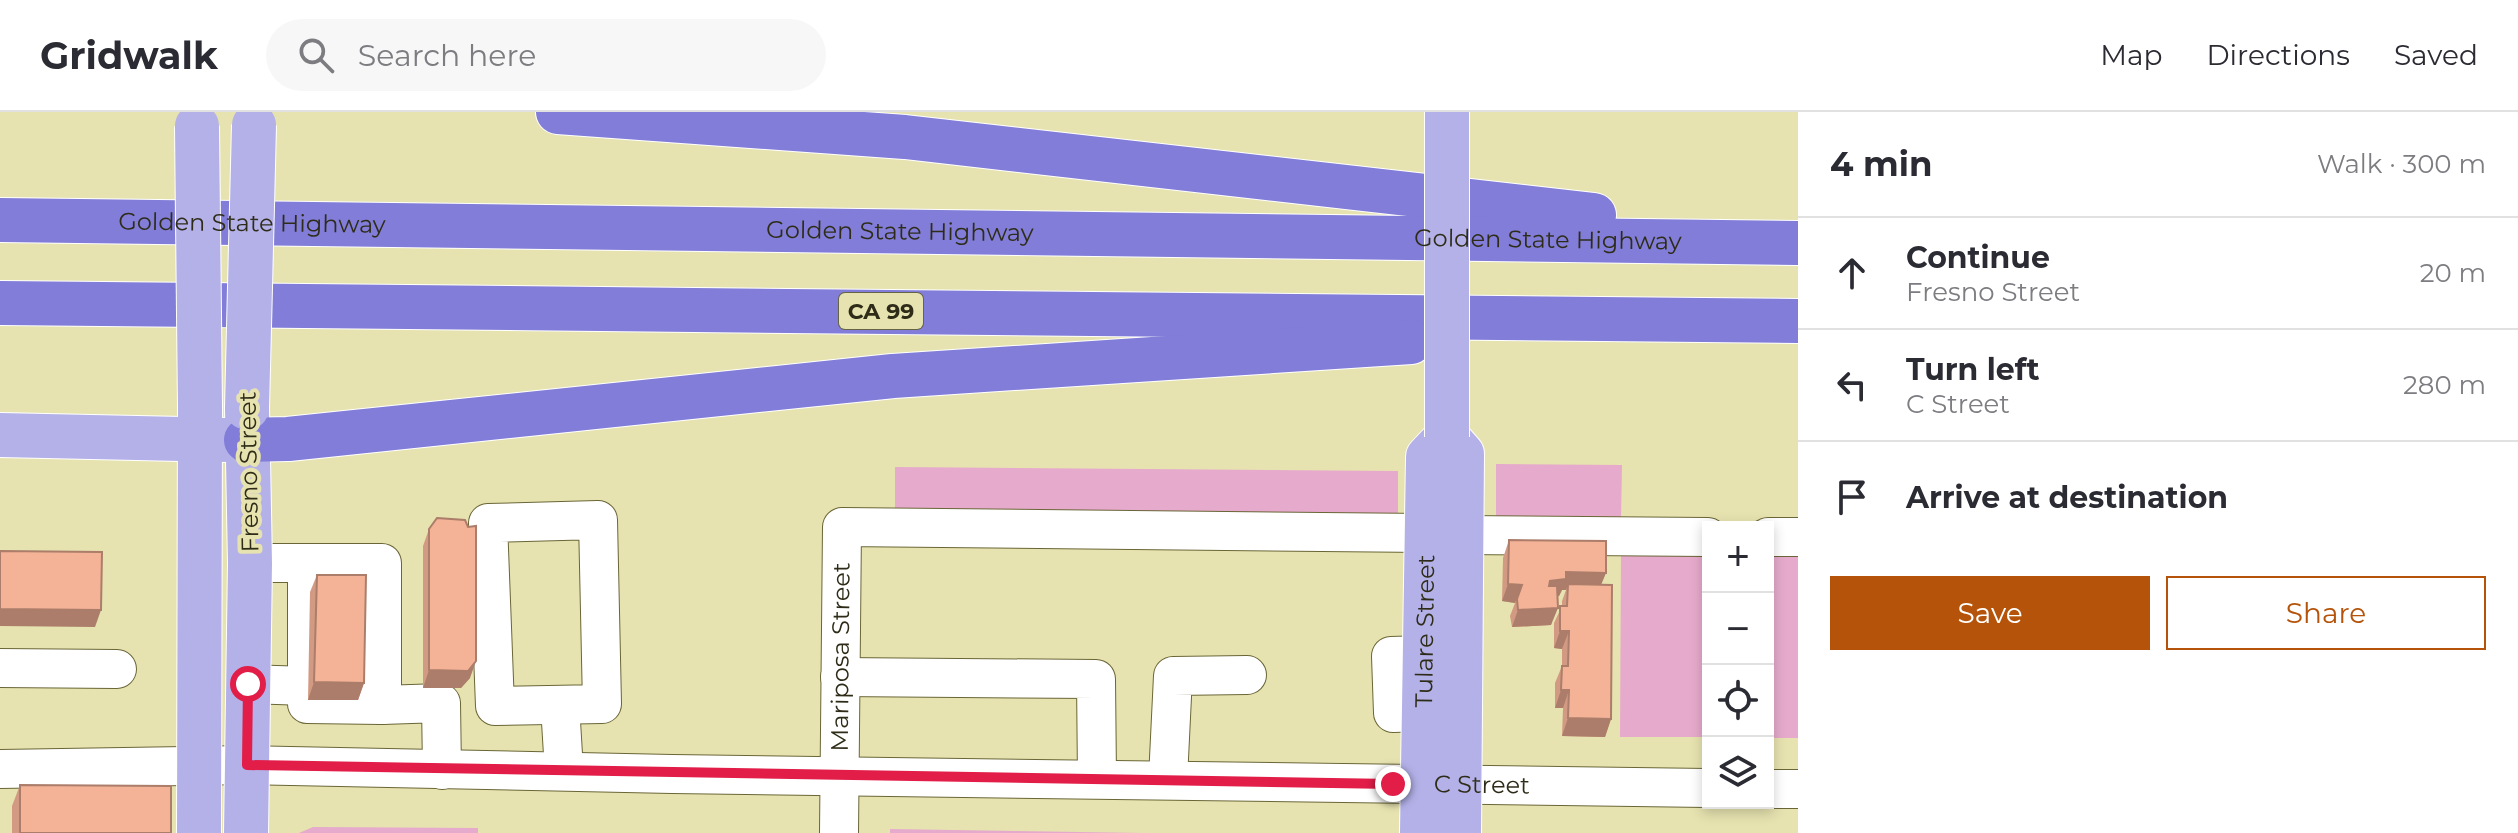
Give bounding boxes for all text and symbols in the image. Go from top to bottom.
search box [266,19,826,91]
text: Gridwalk [40,32,218,79]
icon: search [294,33,338,77]
text: Search here [358,37,536,74]
text: Map [2100,38,2162,72]
text: Directions [2206,38,2350,72]
text: Saved [2394,38,2478,72]
text: 4 min [1830,143,1932,185]
text: Walk · 300 m [2317,148,2486,180]
street label: Golden State Highway [118,207,386,239]
street label: Golden State Highway [766,215,1034,247]
street label: Golden State Highway [1414,223,1682,256]
text: Continue [1906,239,2050,276]
icon: ahead [1830,251,1874,295]
text: 20 m [2420,257,2486,289]
text: Fresno Street [1906,276,2080,308]
road number: CA 99 [839,293,923,329]
text: Turn left [1906,351,2039,388]
icon: left [1830,363,1874,407]
text: 280 m [2403,369,2486,401]
text: C Street [1906,388,2010,420]
street label: Fresno Street [233,391,264,553]
icon: arrive [1830,475,1874,519]
text: Arrive at destination [1906,479,2228,516]
map controls [1702,521,1774,809]
button: + [1702,521,1774,593]
street label: Tulare Street [1409,554,1440,708]
street label: Mariposa Street [825,562,856,752]
button: Save [1830,576,2150,650]
button: Share [2166,576,2486,650]
button: − [1702,593,1774,665]
button: locate [1702,665,1774,737]
route start [230,666,266,702]
button: layers [1702,737,1774,809]
route end [1375,766,1411,802]
street label: C Street [1434,769,1530,800]

